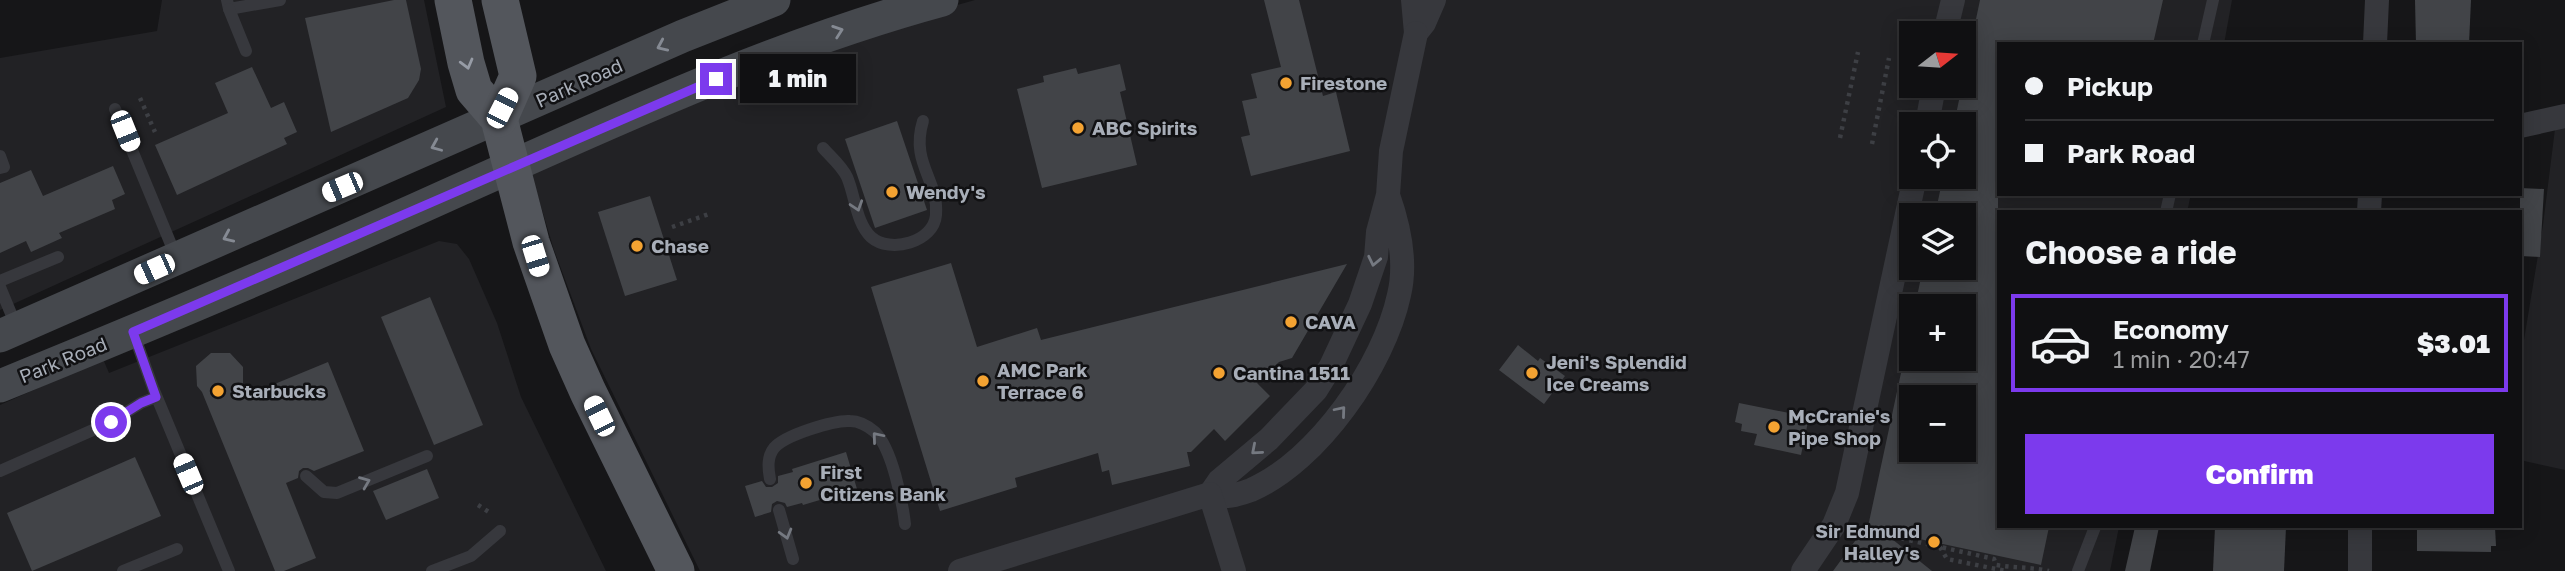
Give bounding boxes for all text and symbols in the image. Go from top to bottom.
north arrow [1899,21,1976,98]
map controls [1899,21,1976,462]
one-way arrow [832,25,844,39]
one-way arrow [657,38,669,52]
street label: Park Road [532,53,626,112]
callout: 1 min [740,55,856,104]
one-way arrow [459,57,473,69]
route end [700,63,732,95]
text: 1 min [769,64,827,92]
place label: Firestone [1300,71,1387,94]
text: Pickup [2067,71,2153,102]
marker: Firestone [1278,75,1294,91]
car [484,85,521,131]
car [108,108,143,154]
button: locate [1899,112,1976,189]
place label: ABC Spirits [1092,116,1198,139]
marker: ABC Spirits [1070,120,1086,136]
one-way arrow [431,138,443,152]
text: Park Road [2067,138,2195,169]
car [319,169,366,205]
place label: Wendy's [906,180,986,203]
marker: Wendy's [884,184,900,200]
one-way arrow [848,199,863,211]
button: layers [1899,203,1976,280]
one-way arrow [222,229,235,243]
car [519,233,552,279]
text: Choose a ride [2025,233,2237,271]
place label: Chase [651,234,709,257]
marker: Chase [629,238,645,254]
car [131,251,178,287]
one-way arrow [1368,255,1383,267]
button: + [1899,294,1976,371]
place label: CAVA [1305,310,1356,333]
icon: car [2029,312,2092,375]
marker: CAVA [1283,314,1299,330]
text: Economy [2113,314,2229,345]
text: $3.01 [2417,328,2490,359]
street label: Park Road [16,332,110,388]
text: 1 min · 20:47 [2113,345,2250,373]
place label: Jeni's Splendid Ice Creams [1546,350,1687,395]
place label: AMC Park Terrace 6 [997,358,1088,403]
place label: Cantina 1511 [1233,361,1350,384]
marker: Cantina 1511 [1211,365,1227,381]
marker: Jeni's Splendid Ice Creams [1524,365,1540,381]
marker: AMC Park Terrace 6 [975,373,991,389]
place label: Starbucks [232,379,326,402]
marker: Starbucks [210,383,226,399]
button: − [1899,385,1976,462]
car [581,393,618,439]
place label: McCranie's Pipe Shop [1788,404,1891,449]
route start [95,406,127,438]
one-way arrow [1333,407,1345,420]
marker: McCranie's Pipe Shop [1766,419,1782,435]
one-way arrow [873,432,885,445]
button: Confirm [2025,434,2494,514]
one-way arrow [1251,442,1264,454]
car [171,451,206,497]
place label: First Citizens Bank [820,460,946,505]
marker: First Citizens Bank [798,475,814,491]
one-way arrow [359,476,371,490]
place label: Sir Edmund Halley's [1815,519,1920,564]
one-way arrow [777,528,792,540]
marker: Sir Edmund Halley's [1926,534,1942,550]

